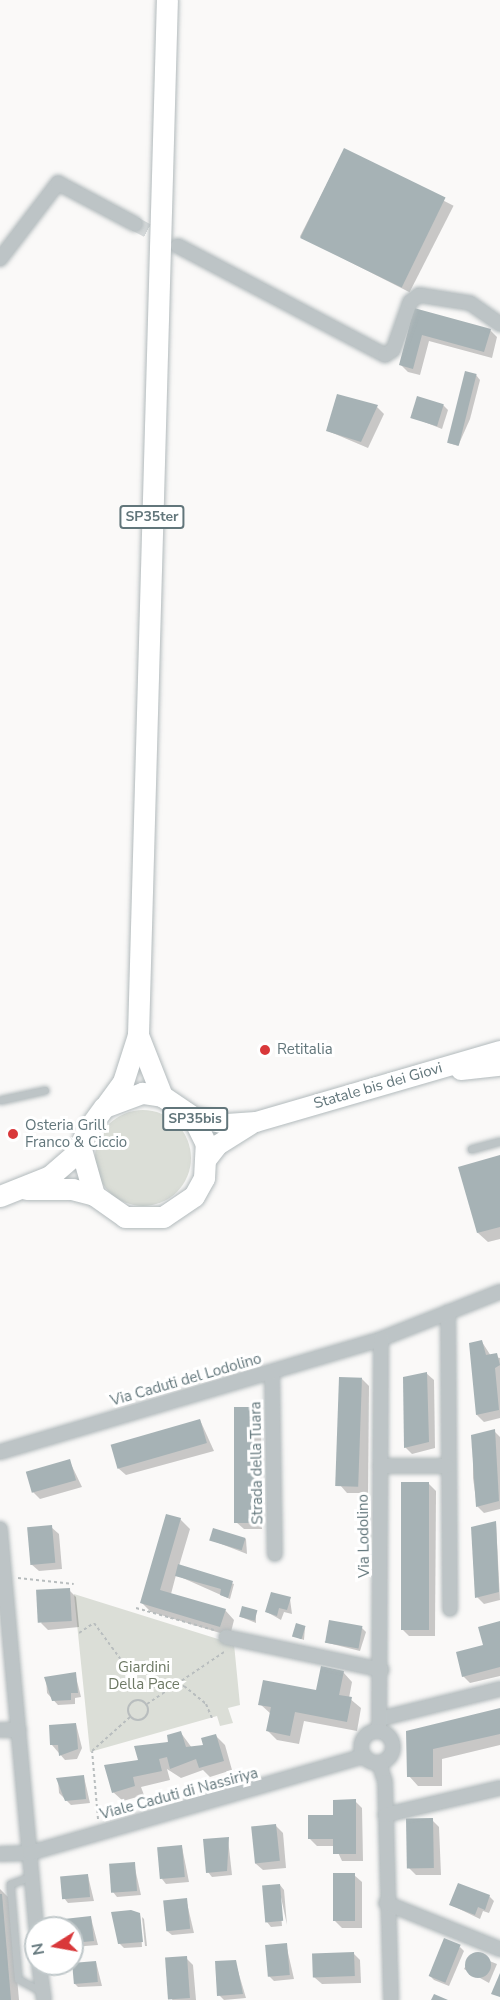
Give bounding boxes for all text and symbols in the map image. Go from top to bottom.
road number: SP35ter [119,506,185,528]
place label: Retitalia [277,1041,333,1059]
marker: Retitalia [258,1043,272,1057]
street label: Statale bis dei Giovi [312,1059,444,1113]
road number: SP35bis [162,1108,228,1130]
place label: Osteria Grill Franco & Ciccio [25,1116,127,1151]
marker: Osteria Grill Franco & Ciccio [6,1127,20,1141]
street label: Via Caduti del Lodolino [108,1350,264,1410]
street label: Strada della Tuara [247,1401,267,1525]
street label: Via Lodolino [354,1494,374,1578]
park label: Giardini Della Pace [108,1658,180,1693]
street label: Viale Caduti di Nassiriya [98,1764,260,1824]
north arrow [24,1916,84,1976]
text: N [26,1941,50,1957]

